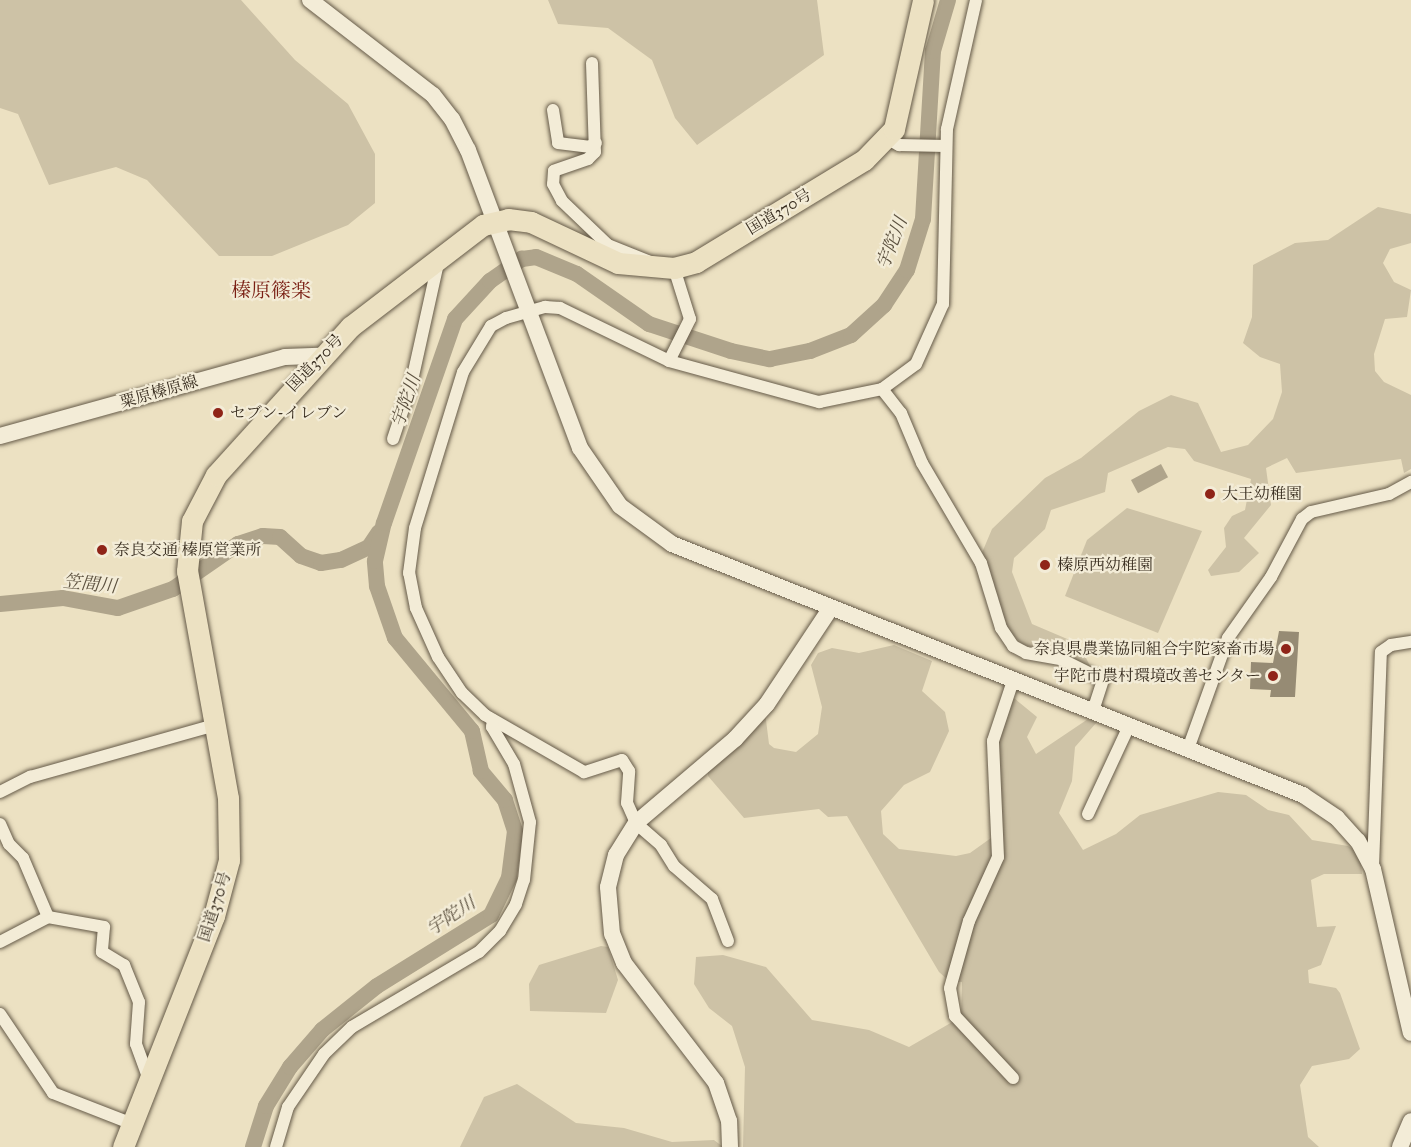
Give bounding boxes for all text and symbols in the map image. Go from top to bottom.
street label: 国道370号 [743,185,815,239]
water label: 宇陀川 [872,214,912,272]
district label: 榛原篠楽 [231,278,311,302]
street label: 国道370号 [283,330,347,396]
street label: 粟原榛原線 [118,372,200,412]
water label: 宇陀川 [387,372,425,430]
place label: セブン-イレブン [230,403,349,423]
marker: セブン-イレブン [211,406,225,420]
place label: 大王幼稚園 [1222,484,1302,504]
marker: 大王幼稚園 [1203,487,1217,501]
place label: 奈良交通 榛原営業所 [114,540,261,560]
marker: 奈良交通 榛原営業所 [95,543,109,557]
place label: 榛原西幼稚園 [1057,555,1153,575]
marker: 榛原西幼稚園 [1038,558,1052,572]
water label: 笠間川 [62,570,118,598]
place label: 奈良県農業協同組合宇陀家畜市場 [1034,639,1274,659]
marker: 奈良県農業協同組合宇陀家畜市場 [1279,642,1293,656]
place label: 宇陀市農村環境改善センター [1053,666,1261,686]
marker: 宇陀市農村環境改善センター [1266,669,1280,683]
street label: 国道370号 [195,870,235,944]
water label: 宇陀川 [423,892,479,940]

